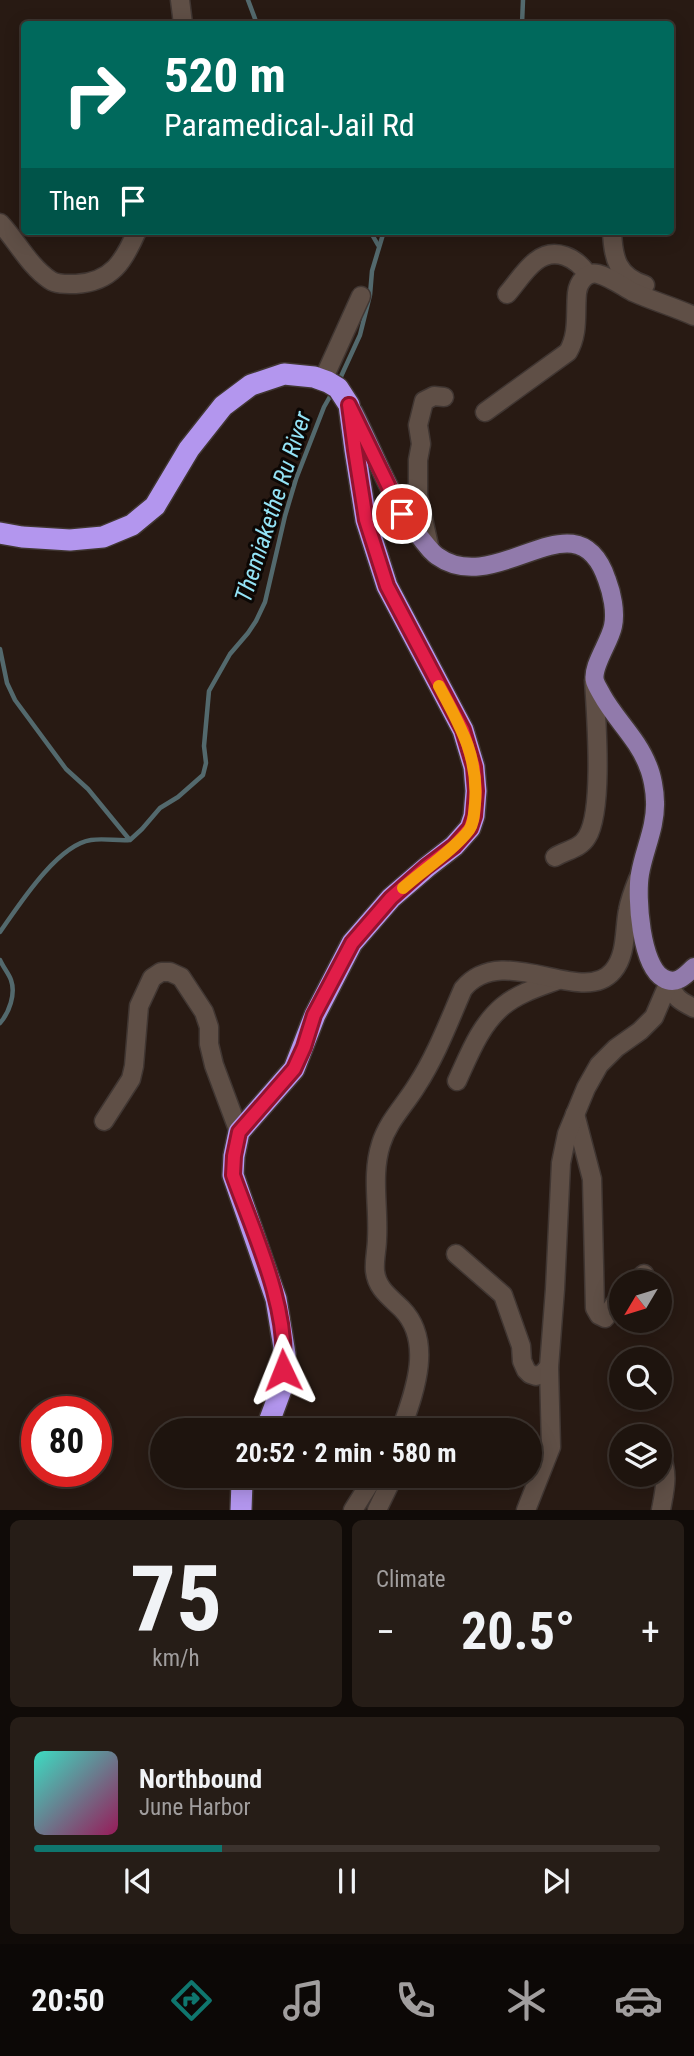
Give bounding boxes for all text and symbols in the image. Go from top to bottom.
text: 520 m [164,47,286,104]
icon: right [49,49,140,140]
text: Paramedical-Jail Rd [164,106,415,144]
icon: arrive [114,182,152,220]
text: Then [49,186,100,216]
water label: Themiakethe Ru River [229,407,317,606]
pin [372,484,432,544]
icon: arrive [383,495,421,533]
north arrow [609,1270,672,1334]
map controls [609,1270,672,1487]
position arrow [246,1333,320,1407]
button: search [609,1347,672,1410]
speed limit sign: 80 [21,1396,112,1487]
button: layers [609,1424,672,1487]
text: 20:52 · 2 min · 580 m [236,1438,456,1468]
text: 75 [130,1546,222,1652]
text: Climate [376,1566,446,1593]
text: 20.5° [461,1601,575,1662]
text: − [376,1610,395,1654]
text: + [641,1610,660,1654]
text: km/h [152,1645,200,1672]
text: Northbound [139,1764,262,1794]
text: June Harbor [139,1794,251,1821]
icon: previous [119,1862,157,1900]
icon: pause [328,1862,366,1900]
icon: next [537,1862,575,1900]
icon: directions [167,1976,216,2025]
icon: music [279,1976,328,2025]
icon: phone [391,1976,440,2025]
icon: climate [502,1976,551,2025]
icon: car [614,1976,663,2025]
text: 20:50 [31,1981,105,2019]

